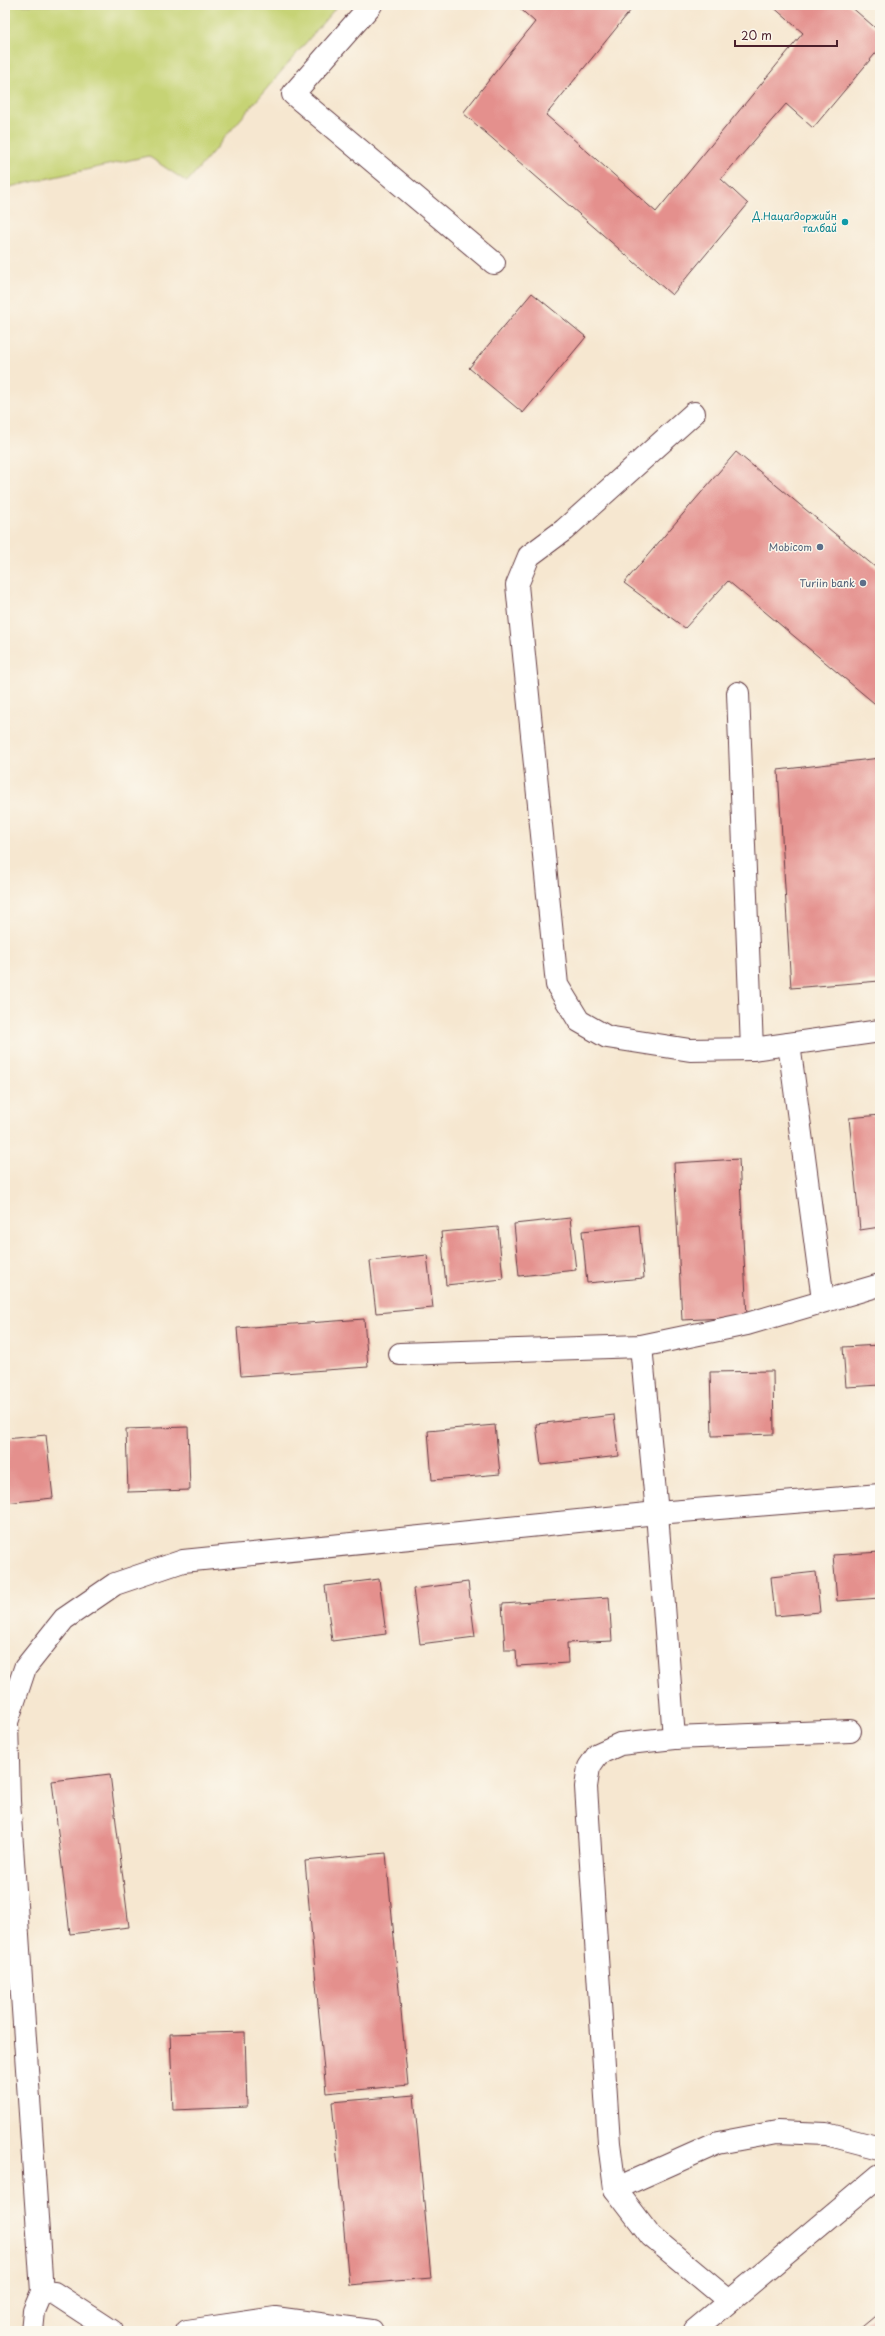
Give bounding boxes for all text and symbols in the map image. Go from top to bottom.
scale bar [735,22,837,48]
text: 20 m [741,26,772,44]
place label: Д.Нацагдоржийн талбай [752,208,837,235]
marker: Д.Нацагдоржийн талбай [840,217,850,227]
place label: Mobicom [769,539,812,554]
marker: Mobicom [815,542,825,552]
place label: Turiin bank [799,575,855,590]
marker: Turiin bank [858,578,868,588]

